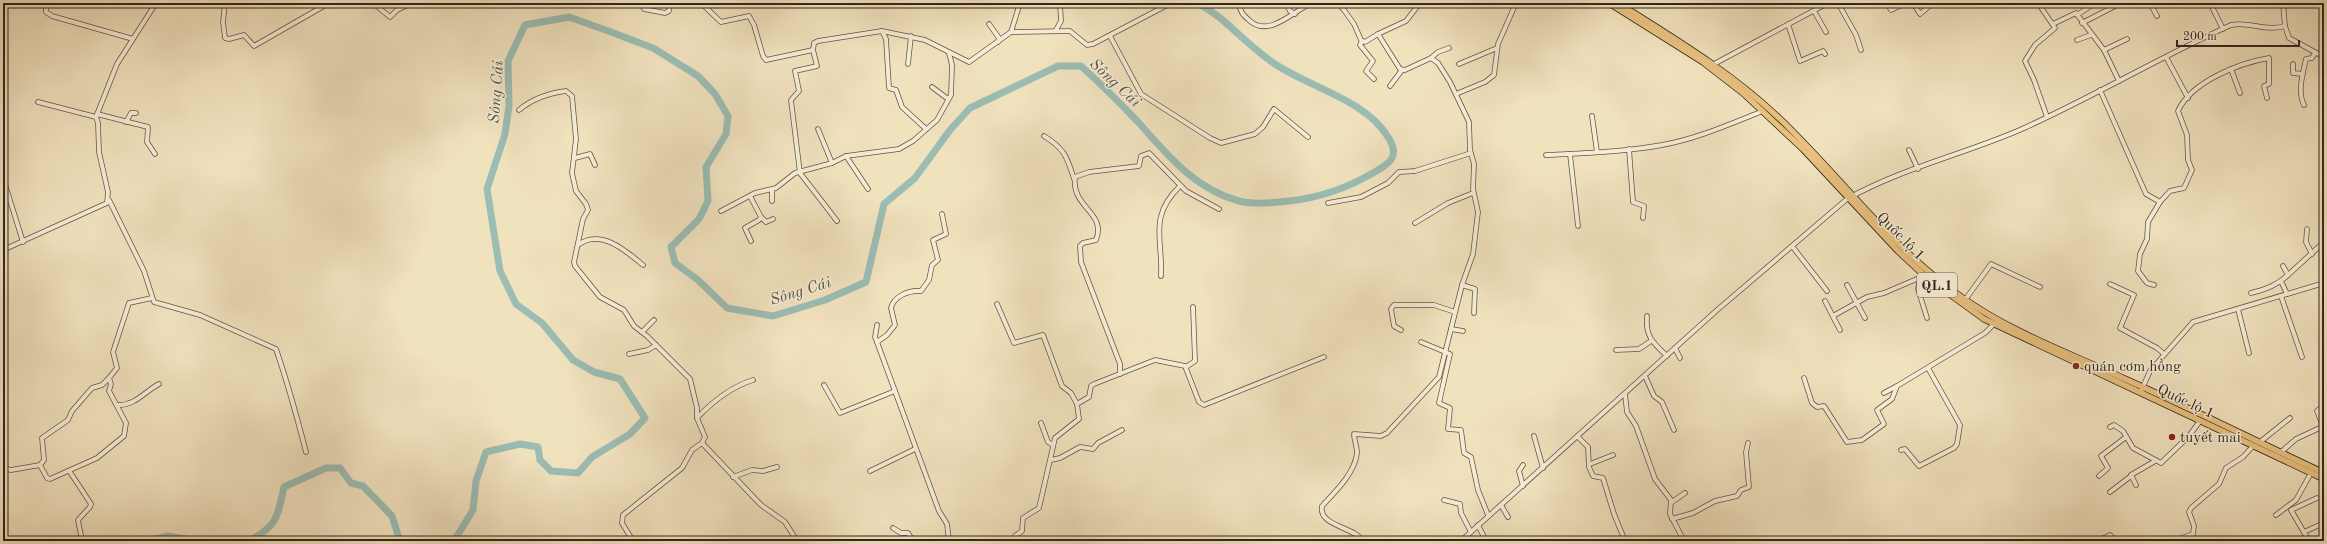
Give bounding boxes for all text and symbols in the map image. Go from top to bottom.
scale bar [2177,22,2299,48]
text: 200 m [2183,31,2217,43]
water label: Sông Cái [1086,56,1144,111]
water label: Sông Cái [487,59,507,124]
street label: Quốc lộ 1 [1873,209,1928,264]
road number: QL.1 [1917,273,1957,297]
water label: Sông Cái [768,275,834,309]
place label: quán cơm hồng [2084,358,2181,375]
marker: quán cơm hồng [2071,361,2081,371]
street label: Quốc lộ 1 [2155,382,2217,422]
place label: tuyết mai [2180,430,2241,446]
marker: tuyết mai [2167,432,2177,442]

